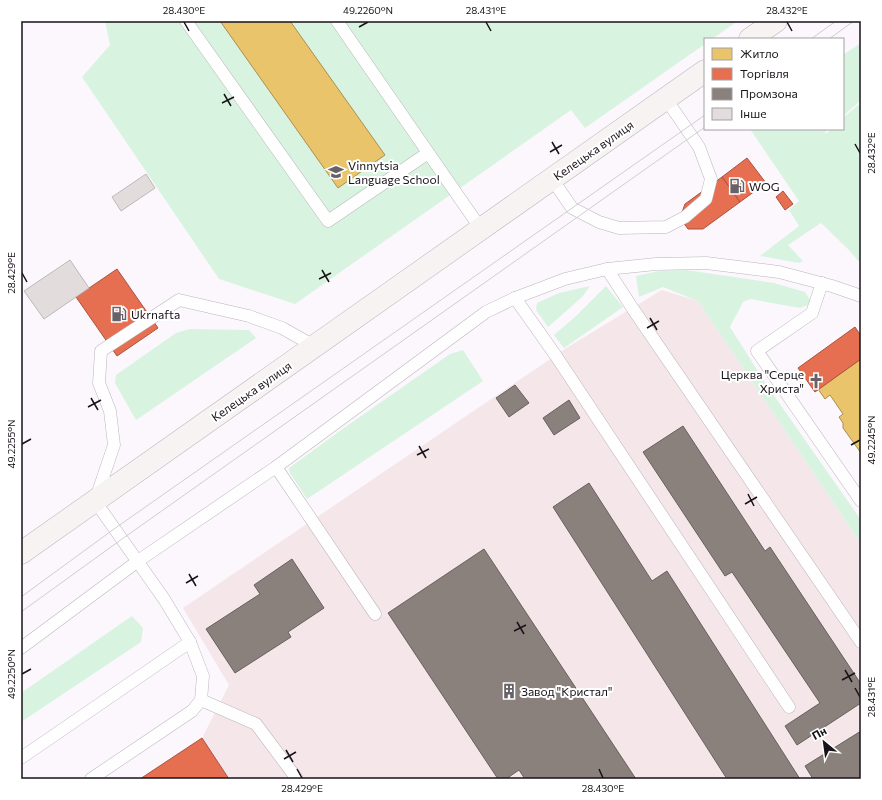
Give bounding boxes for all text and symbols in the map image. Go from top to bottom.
text: 28.430°E [163,4,205,16]
text: 49.2260°N [343,4,393,16]
text: 28.431°E [466,4,506,16]
text: 28.432°E [766,4,808,16]
legend [704,38,844,130]
text: Житло [740,46,779,60]
text: Торгівля [740,66,789,80]
text: Промзона [740,86,798,100]
text: Інше [740,106,766,120]
street label: Келецька вулиця [550,117,636,183]
text: 28.432°E [865,132,877,174]
place label: Vinnytsia Language School [348,158,440,186]
school or university icon: Vinnytsia Language School [327,163,345,181]
fuel station icon: WOG [728,177,746,195]
place label: WOG [749,179,780,193]
text: 28.429°E [5,252,17,294]
fuel station icon: Ukrnafta [110,305,128,323]
place label: Ukrnafta [131,307,180,321]
street label: Келецька вулиця [208,358,294,424]
place label: Церква "Серце Христа" [721,367,804,395]
church icon: Церква "Серце Христа" [807,372,825,390]
text: 49.2245°N [865,415,877,465]
text: 49.2255°N [5,419,17,469]
text: 49.2250°N [5,649,17,699]
text: 28.431°E [865,677,877,717]
building icon: Завод "Кристал" [500,682,518,700]
place label: Завод "Кристал" [521,684,612,698]
north arrow [804,722,844,762]
text: Пн [809,724,828,742]
text: 28.429°E [281,782,323,794]
text: 28.430°E [582,782,624,794]

